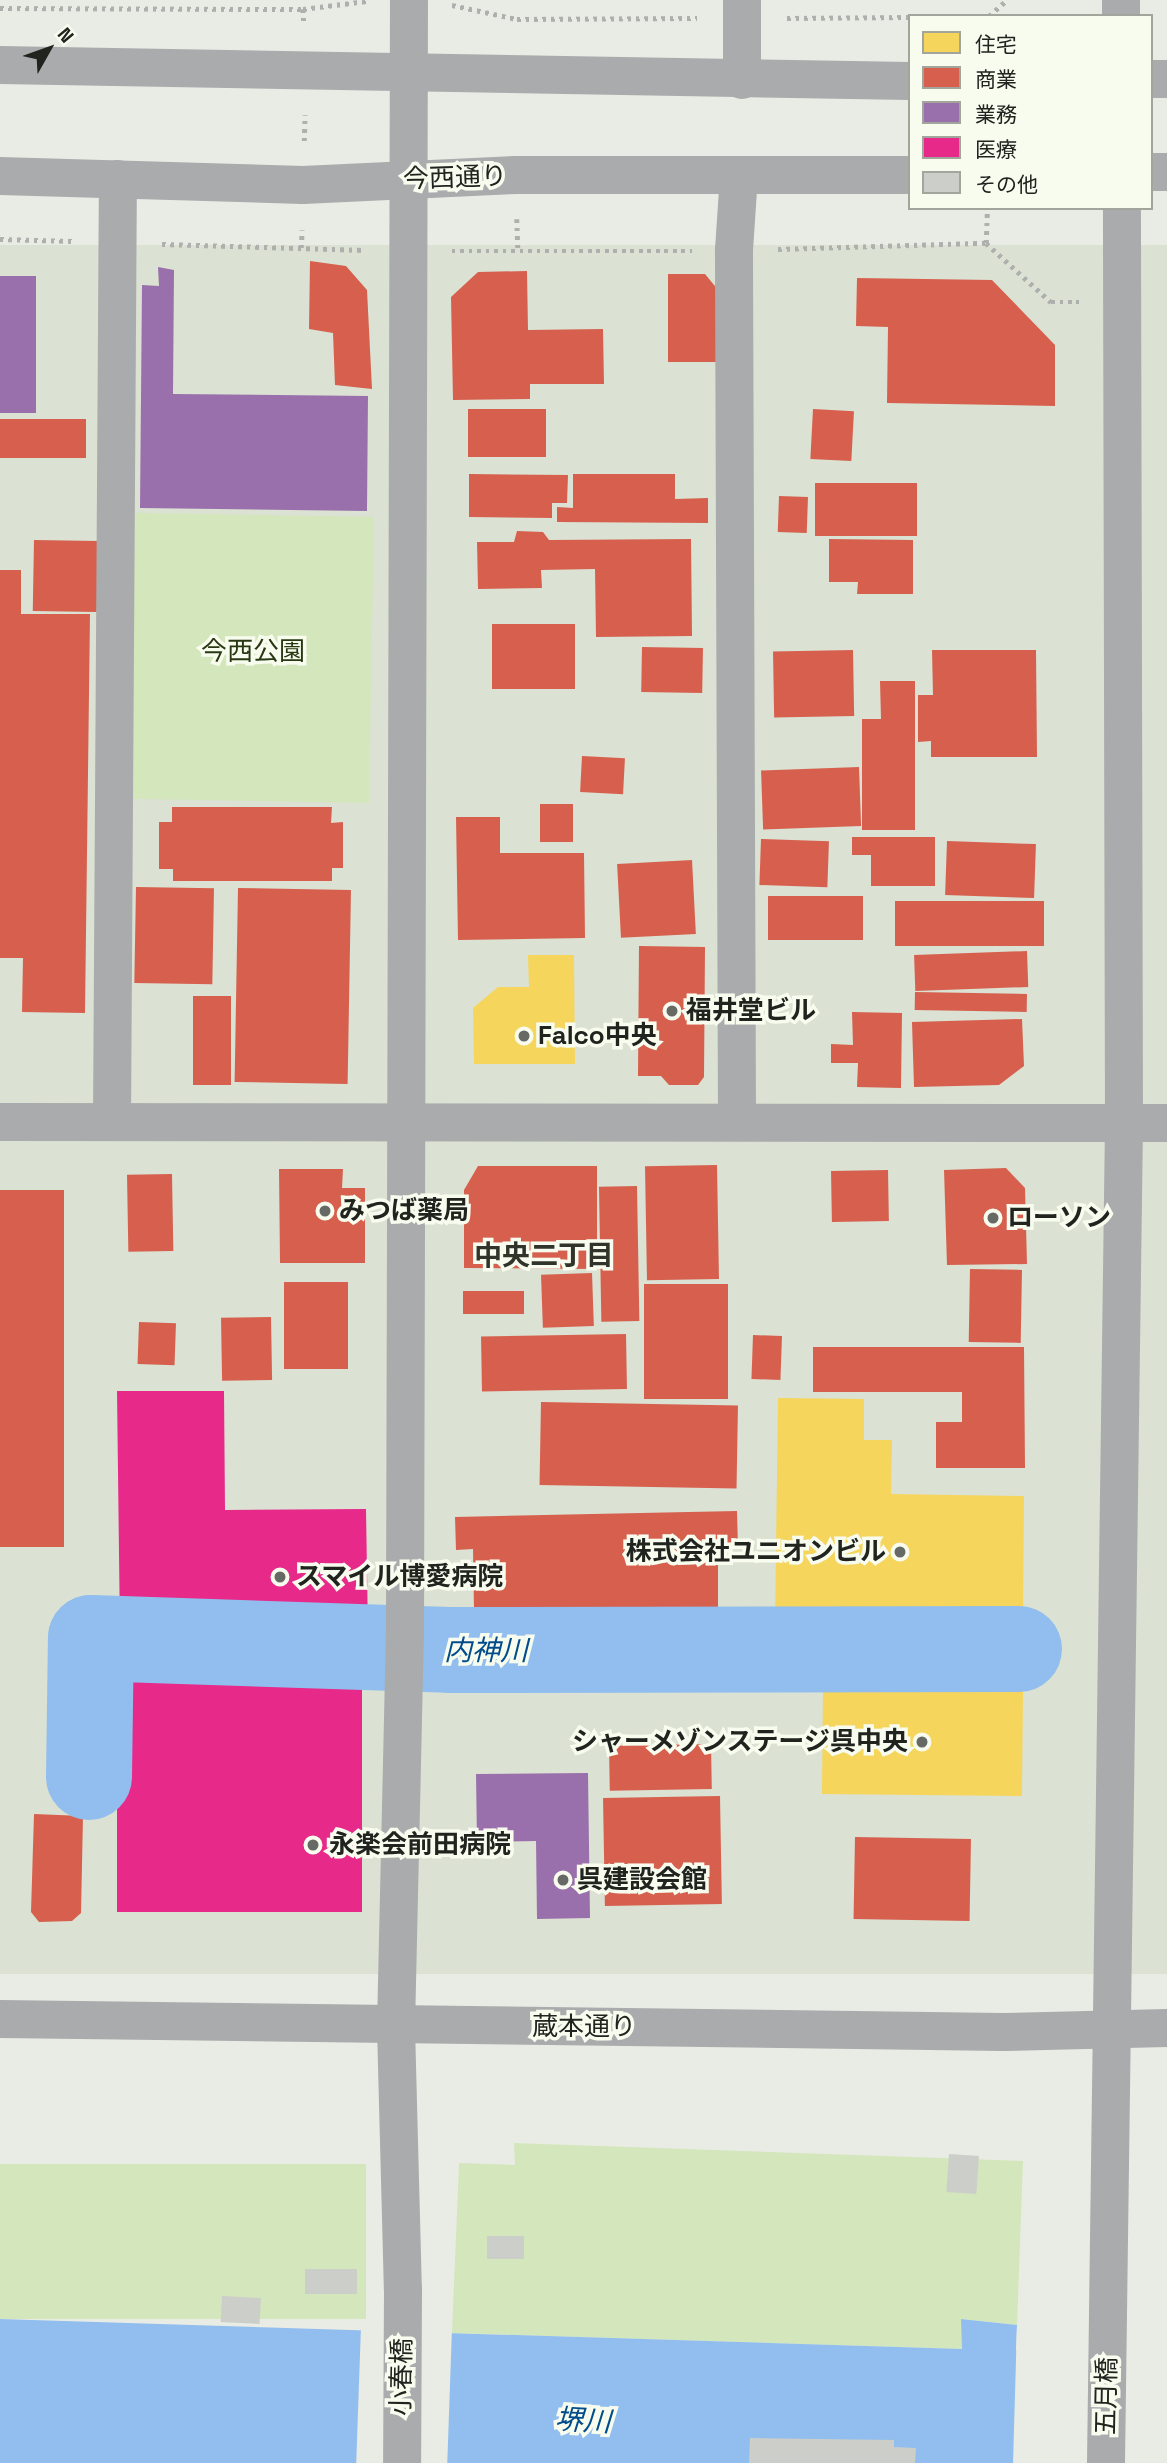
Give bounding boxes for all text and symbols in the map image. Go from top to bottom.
north arrow [14,14,84,84]
legend [908,14,1153,210]
text: N [52,22,79,48]
text: 住宅 [975,31,1017,58]
text: 商業 [975,66,1017,93]
text: 業務 [975,101,1017,128]
text: 医療 [975,136,1017,163]
street label: 今西通り [402,161,508,195]
text: その他 [975,171,1038,198]
park label: 今西公園 [201,636,305,668]
place label: 福井堂ビル [686,995,816,1027]
marker: 福井堂ビル [664,1003,680,1019]
place label: Falco中央 [538,1020,657,1052]
marker: Falco中央 [516,1028,532,1044]
place label: みつば薬局 [339,1195,469,1227]
place label: ローソン [1007,1202,1111,1234]
marker: みつば薬局 [317,1203,333,1219]
marker: ローソン [985,1210,1001,1226]
district label: 中央二丁目 [474,1238,614,1272]
place label: 株式会社ユニオンビル [626,1536,886,1568]
marker: 株式会社ユニオンビル [892,1544,908,1560]
place label: スマイル博愛病院 [296,1561,504,1593]
marker: スマイル博愛病院 [270,1567,290,1587]
water label: 内神川 [444,1633,528,1667]
place label: シャーメゾンステージ呉中央 [570,1726,908,1758]
marker: シャーメゾンステージ呉中央 [914,1734,930,1750]
place label: 永楽会前田病院 [329,1829,511,1861]
marker: 永楽会前田病院 [303,1835,323,1855]
place label: 呉建設会館 [577,1864,707,1896]
marker: 呉建設会館 [555,1872,571,1888]
street label: 蔵本通り [532,2011,636,2043]
street label: 小春橋 [386,2338,418,2416]
street label: 五月橋 [1091,2357,1123,2435]
water label: 堺川 [554,2402,612,2438]

